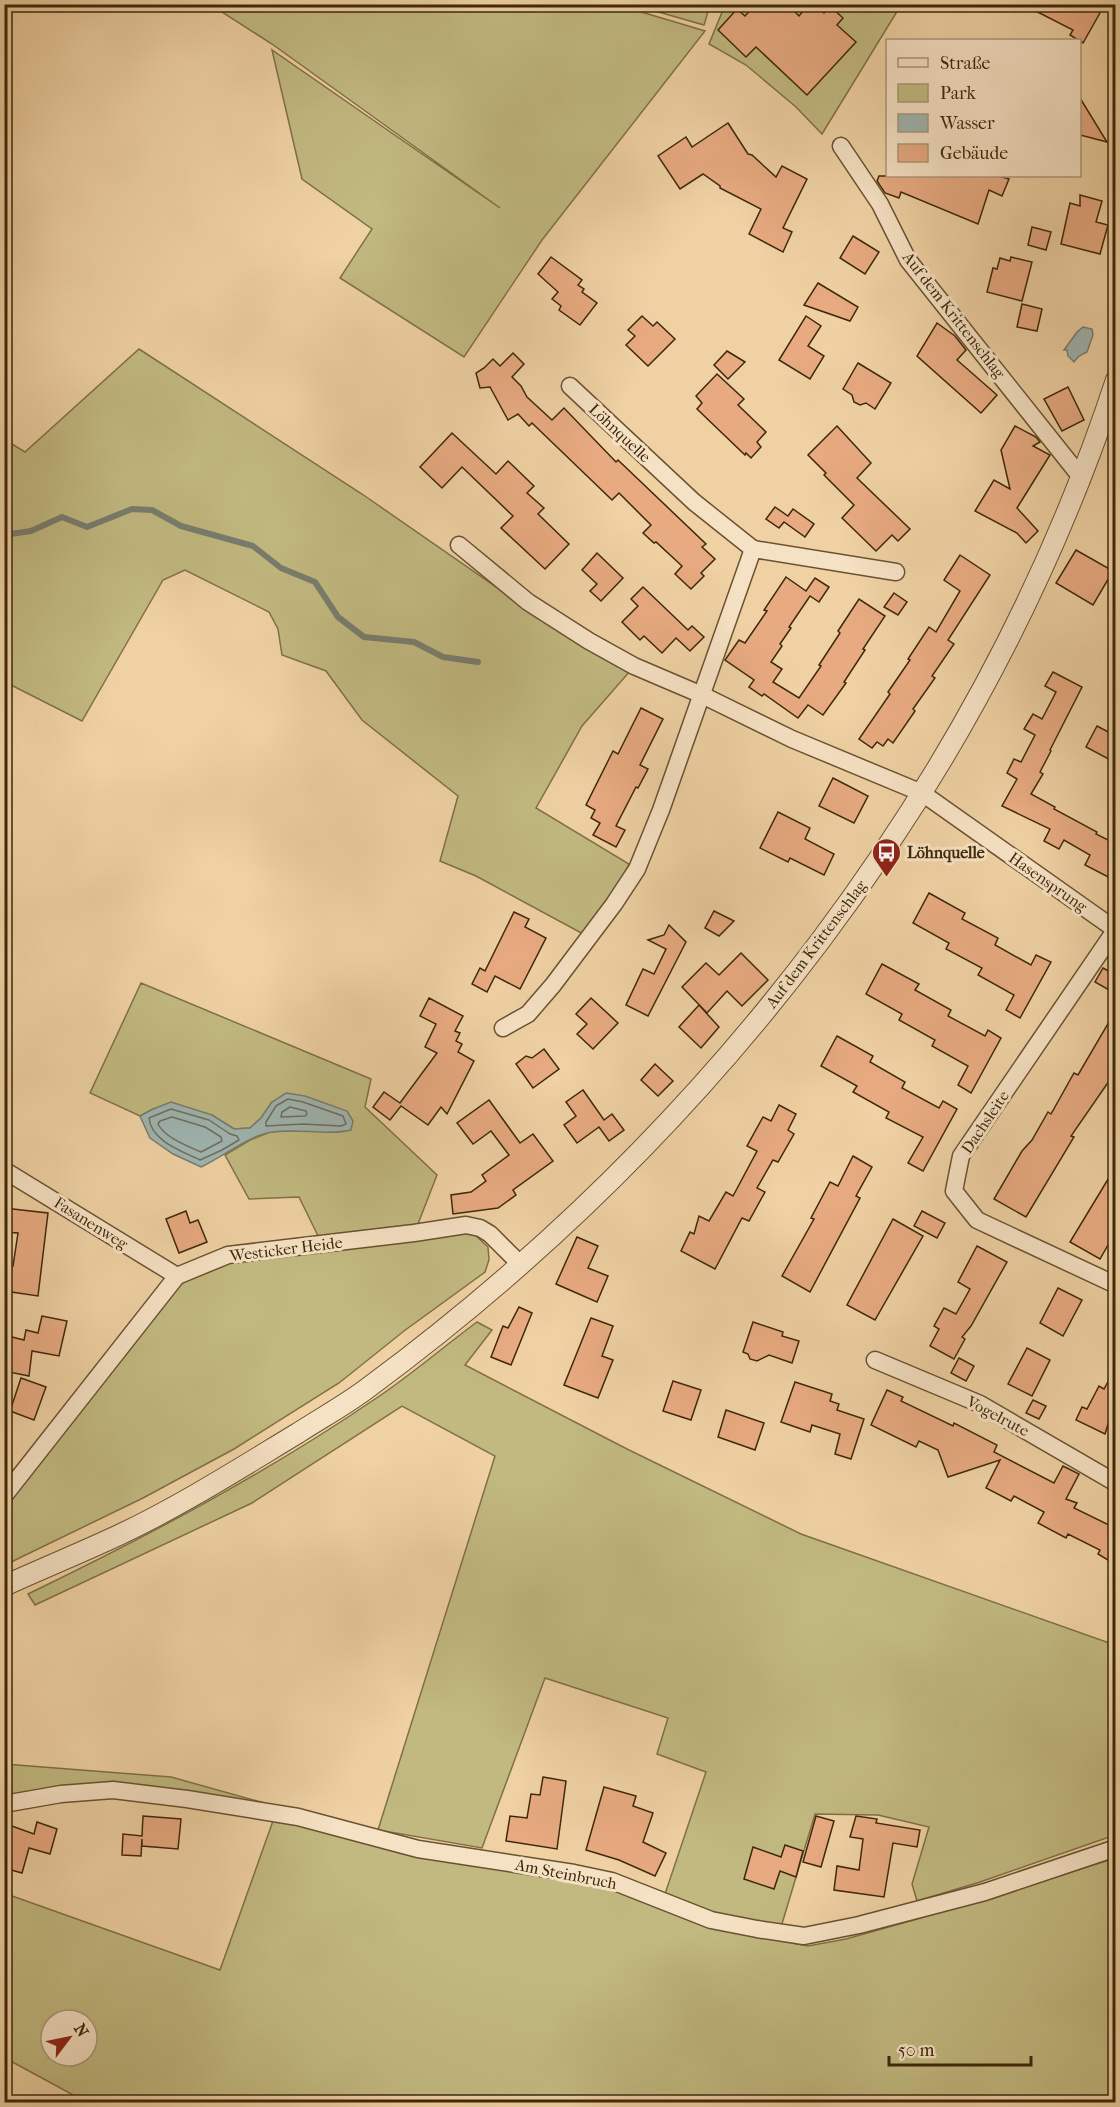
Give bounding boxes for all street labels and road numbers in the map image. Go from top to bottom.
street label: Auf dem Krittenschlag [898,247,1010,382]
street label: Löhnquelle [585,400,655,466]
street label: Hasensprung [1005,848,1091,916]
street label: Auf dem Krittenschlag [761,876,871,1013]
street label: Dachsleite [957,1087,1013,1157]
street label: Fasanenweg [51,1193,132,1253]
street label: Westicker Heide [227,1233,344,1265]
street label: Vogelrute [963,1391,1033,1440]
street label: Am Steinbruch [513,1855,618,1893]

